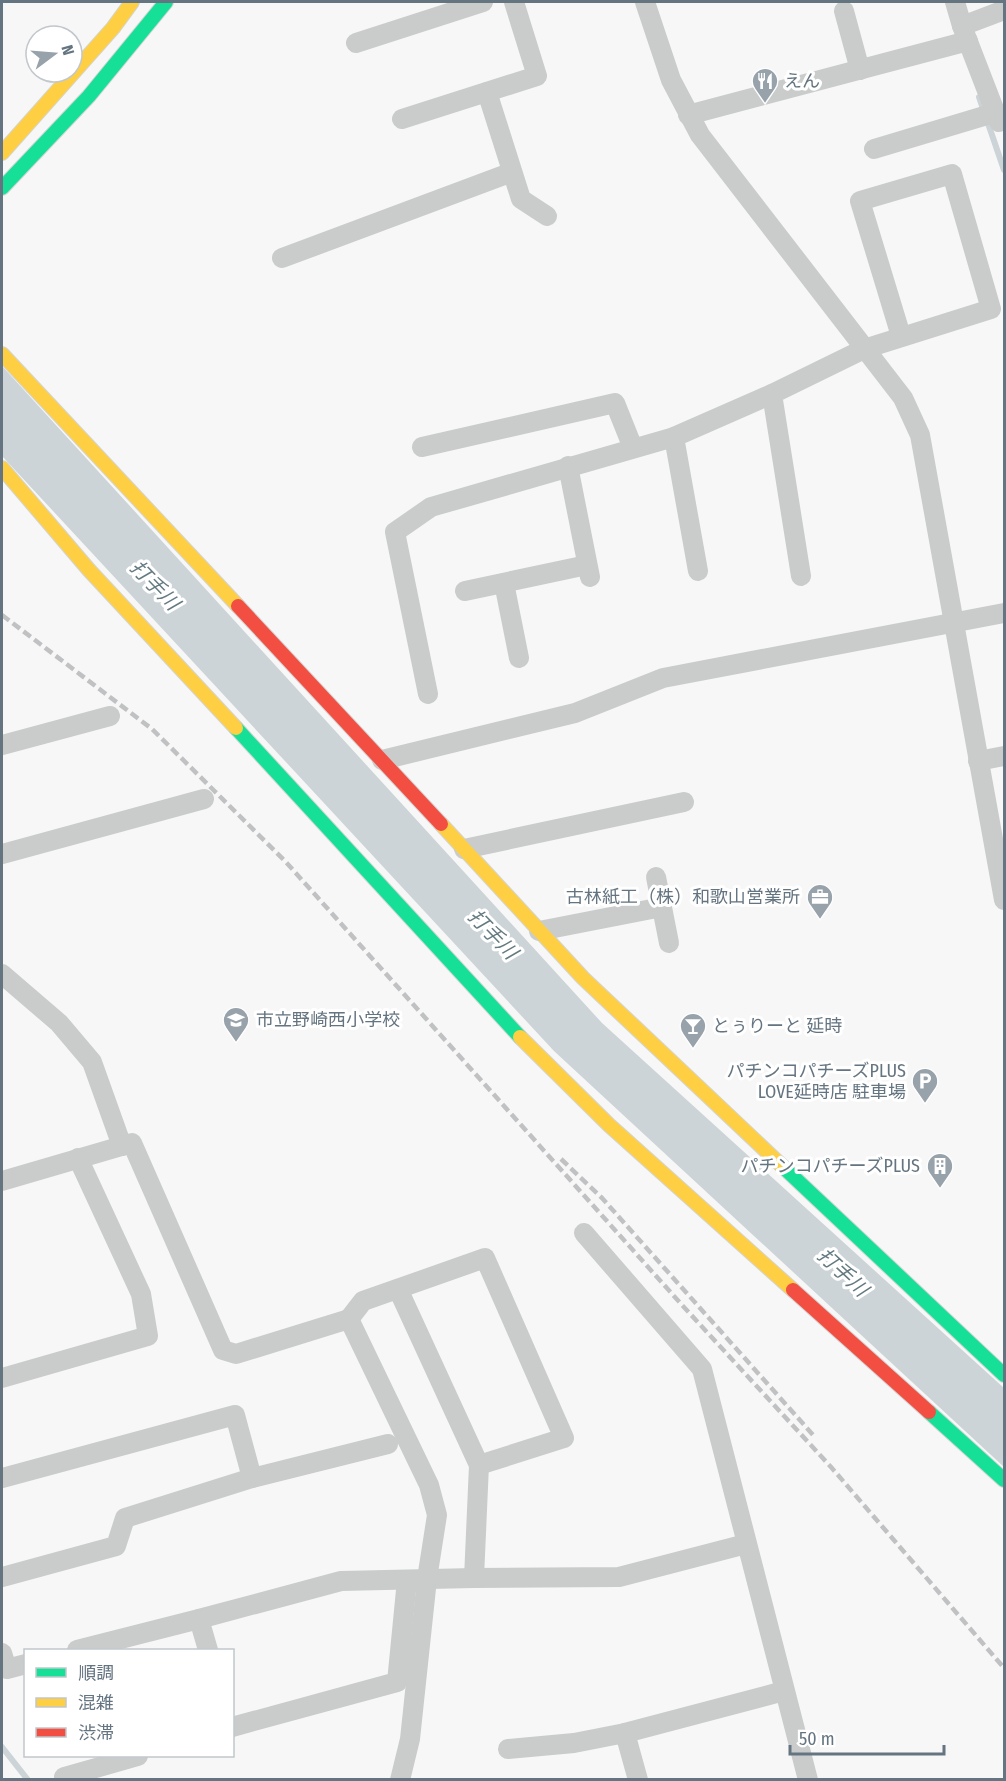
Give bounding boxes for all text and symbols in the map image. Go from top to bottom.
north arrow [24,24,84,84]
text: N [57,43,78,57]
restaurant icon: えん [750,66,780,104]
place label: えん [784,70,820,92]
water label: 打手川 [126,555,186,616]
office icon: 古林紙工（株）和歌山営業所 [805,882,835,920]
place label: 古林紙工（株）和歌山営業所 [566,886,800,908]
water label: 打手川 [464,904,524,965]
school or university icon: 市立野崎西小学校 [221,1005,251,1043]
place label: 市立野崎西小学校 [256,1009,400,1031]
bar icon: とぅりーと 延時 [678,1011,708,1049]
place label: とぅりーと 延時 [712,1015,842,1037]
place label: パチンコパチーズPLUS LOVE延時店 駐車場 [727,1060,906,1103]
parking icon: パチンコパチーズPLUS LOVE延時店 駐車場 [910,1066,940,1104]
building icon: パチンコパチーズPLUS [925,1151,955,1189]
place label: パチンコパチーズPLUS [741,1155,920,1177]
water label: 打手川 [813,1243,875,1303]
legend [24,1649,234,1757]
text: 順調 [78,1662,114,1684]
text: 混雑 [78,1692,114,1714]
scale bar [790,1718,944,1756]
text: 渋滞 [78,1722,114,1744]
text: 50 m [799,1728,835,1750]

